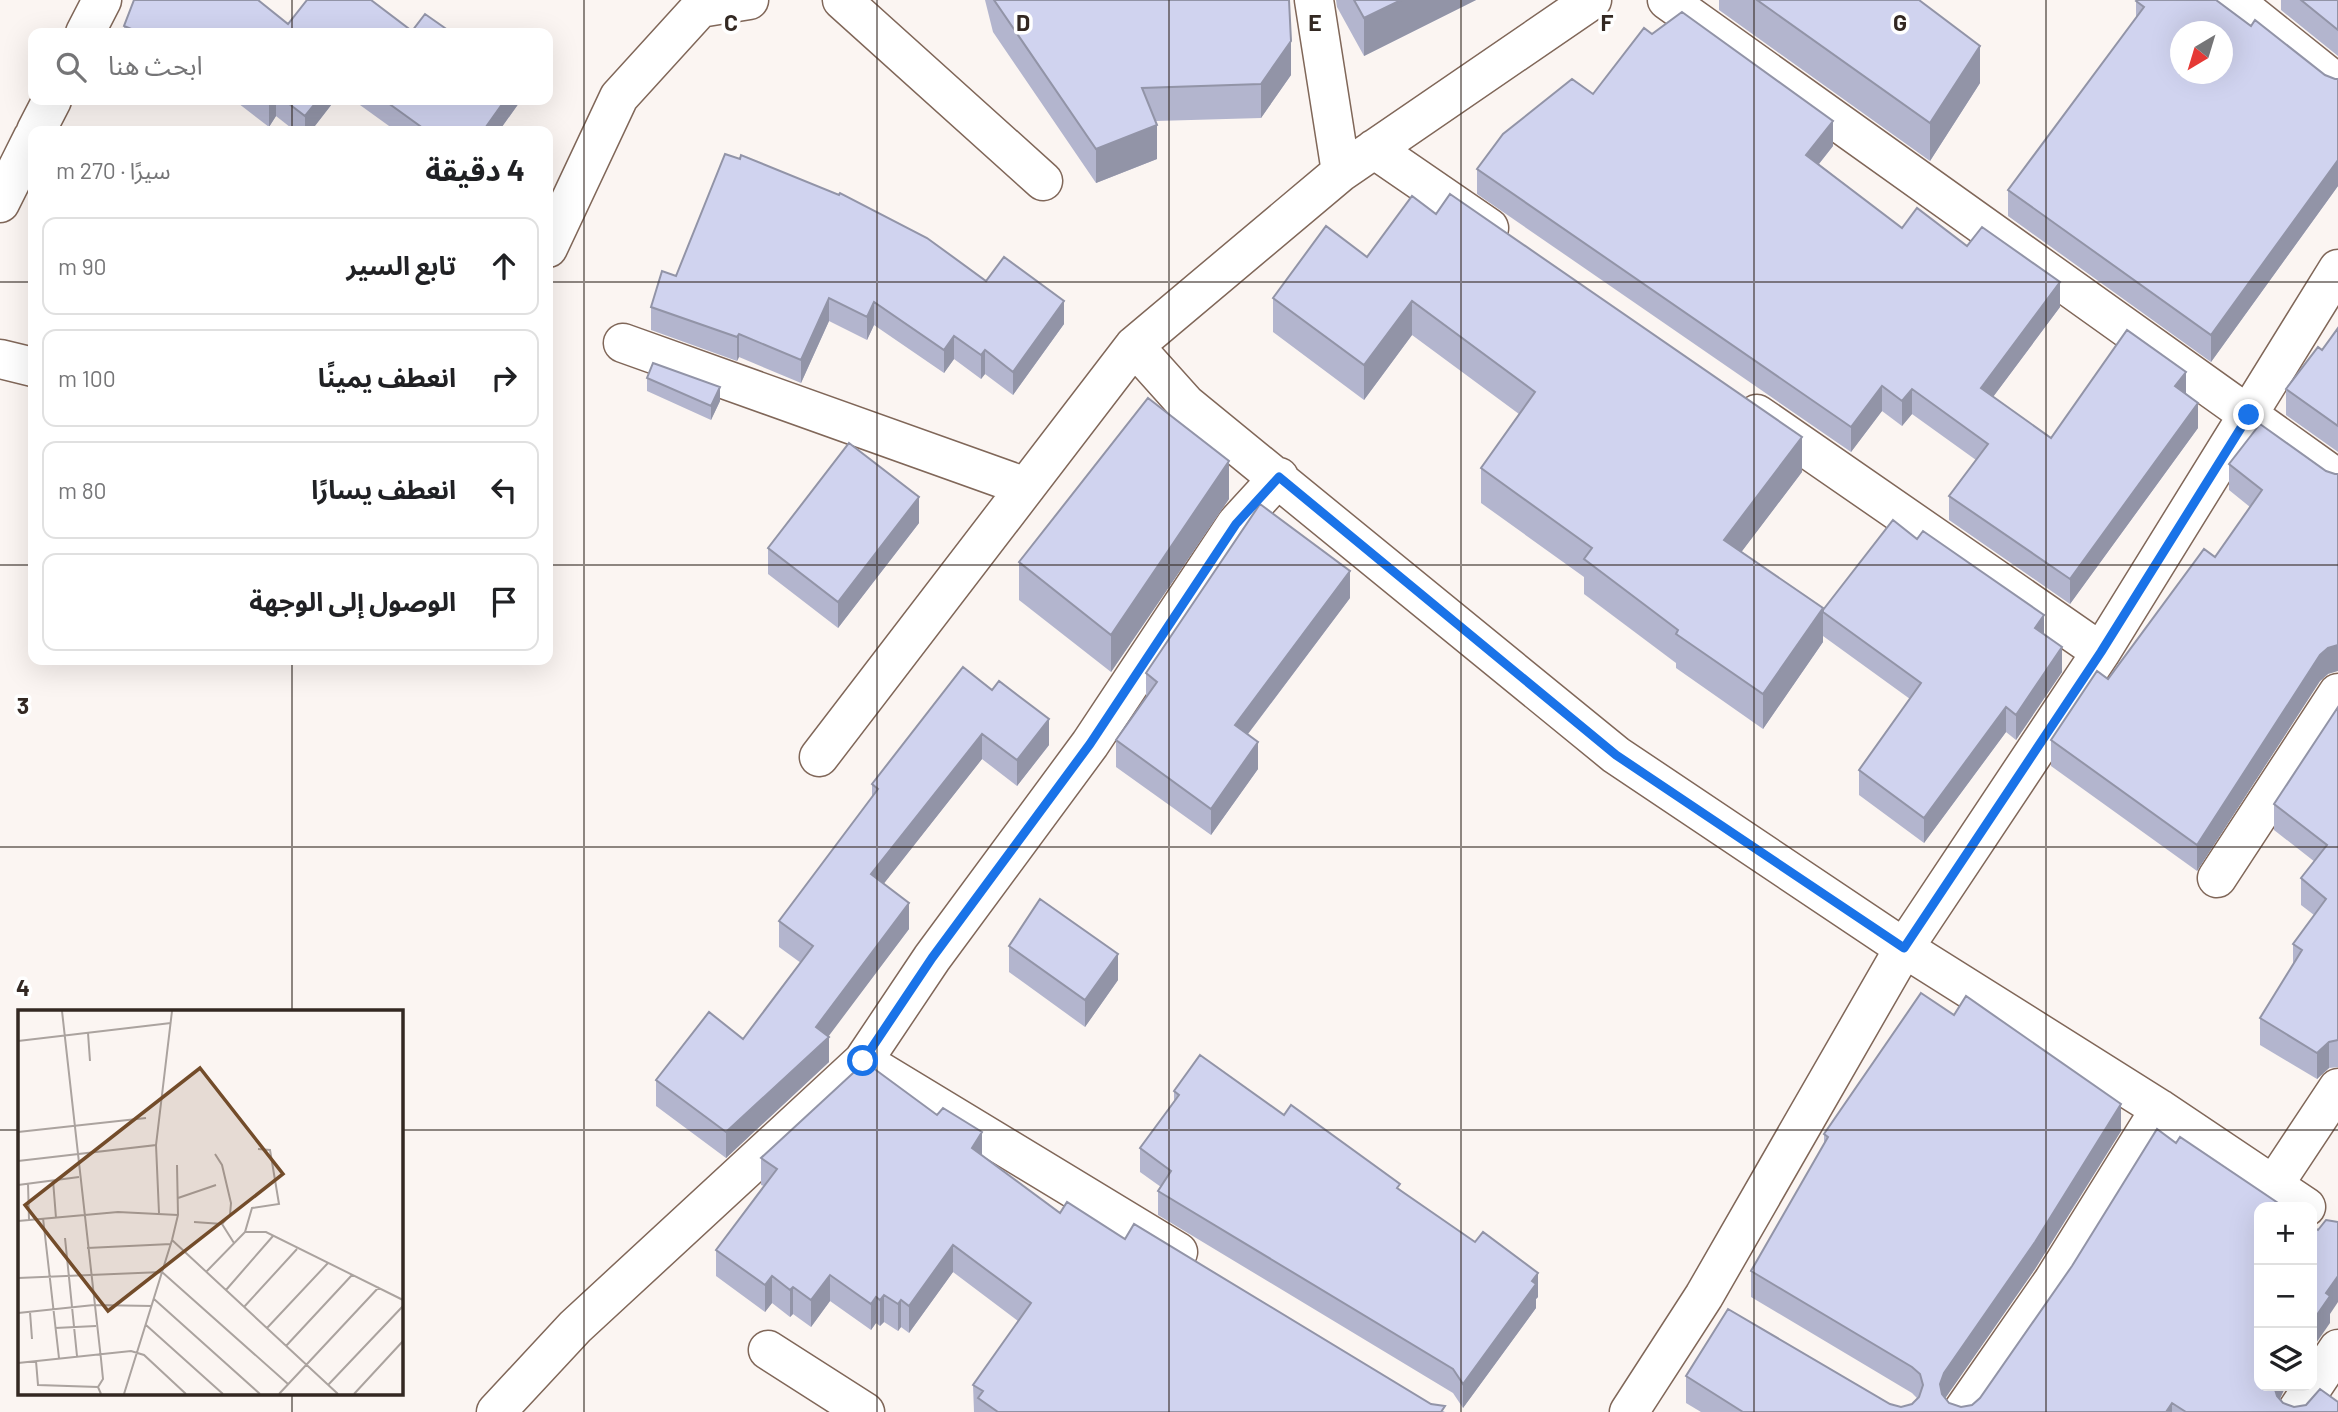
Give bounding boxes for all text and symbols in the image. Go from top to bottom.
text: C [724,8,738,36]
text: D [1016,8,1030,36]
text: E [1308,8,1322,36]
text: F [1601,8,1614,36]
text: G [1893,8,1907,36]
north arrow [2170,21,2233,84]
search box [28,28,553,105]
icon: search [52,48,90,86]
text: ابحث هنا [108,49,203,80]
text: 4 دقيقة [425,151,525,187]
text: سيرًا · 270 m [56,156,171,184]
icon: ahead [485,247,523,285]
text: تابع السير [346,249,456,280]
text: 90 m [58,252,107,280]
icon: right [485,359,523,397]
text: انعطف يمينًا [318,361,456,392]
text: 100 m [58,364,116,392]
route end [2233,399,2264,430]
icon: left [485,471,523,509]
text: انعطف يسارًا [311,473,456,504]
text: 80 m [58,476,107,504]
icon: arrive [485,583,523,621]
text: الوصول إلى الوجهة [249,585,456,616]
text: 3 [17,691,29,719]
text: 4 [16,973,30,1001]
inset map [18,1010,402,1394]
route start [847,1045,878,1076]
map controls [2254,1202,2317,1391]
button: + [2254,1202,2317,1265]
button: − [2254,1265,2317,1328]
button: layers [2254,1328,2317,1391]

